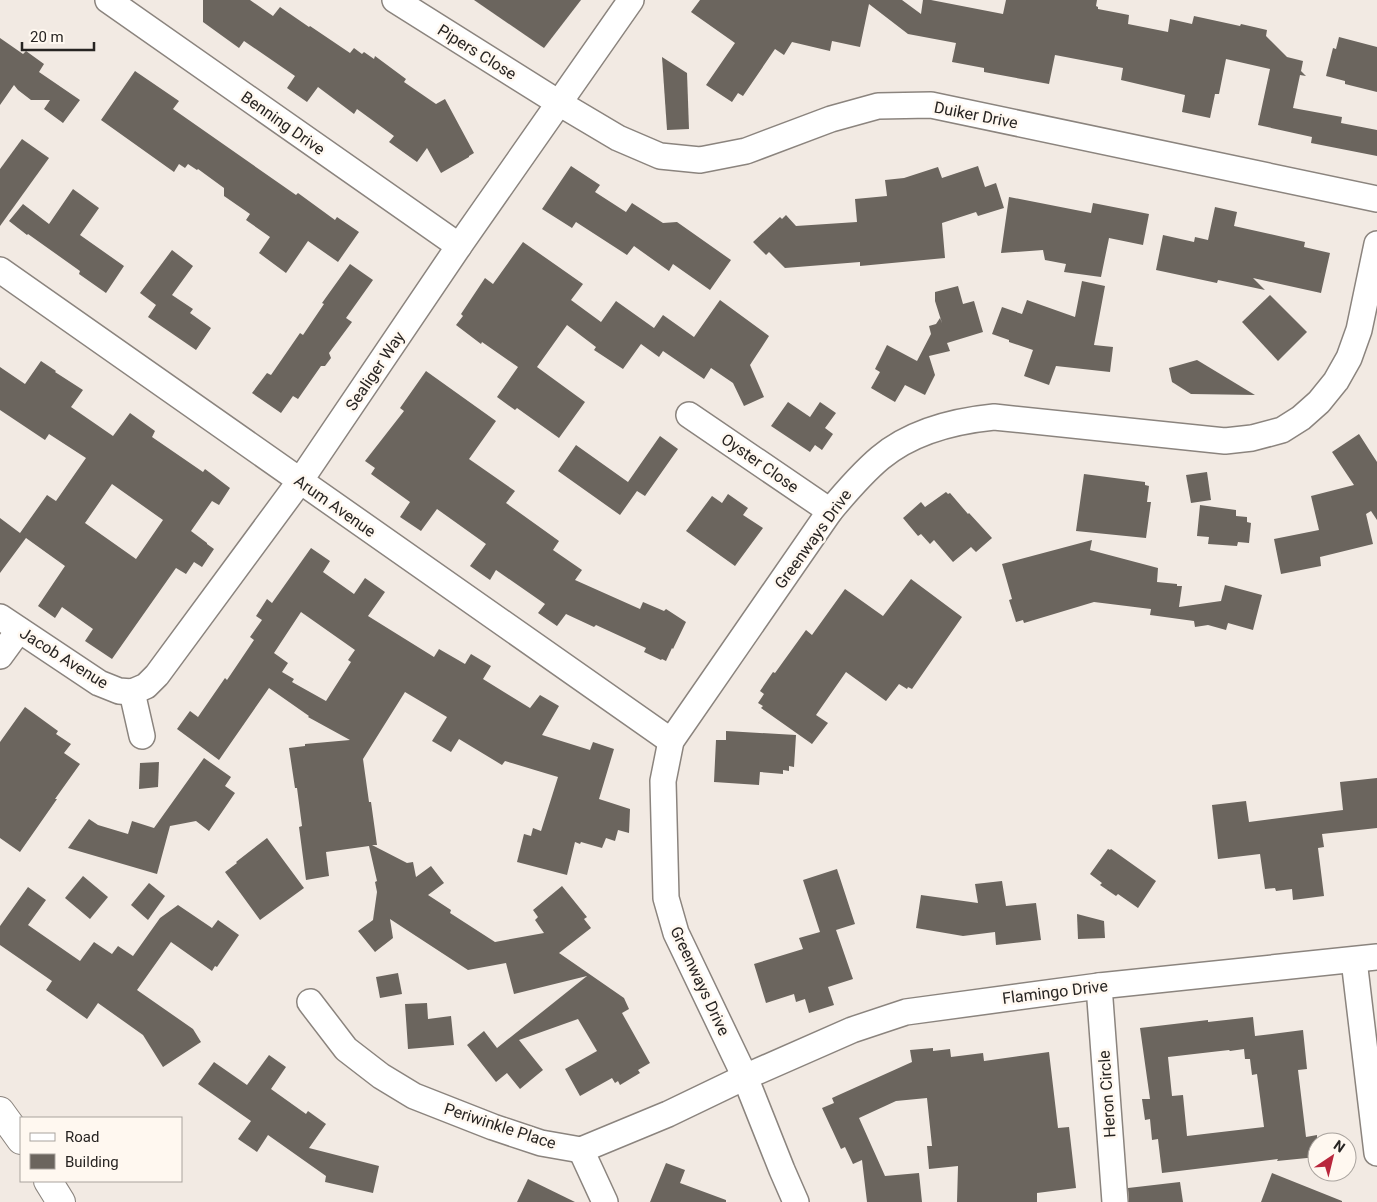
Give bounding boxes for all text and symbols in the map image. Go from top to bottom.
scale bar [22,20,95,52]
street label: Pipers Close [434,20,520,84]
text: 20 m [30,28,64,46]
street label: Benning Drive [238,87,328,159]
street label: Duiker Drive [932,98,1020,132]
street label: Sealiger Way [342,327,409,414]
street label: Oyster Close [718,429,802,497]
street label: Arum Avenue [291,471,379,541]
street label: Greenways Drive [771,486,855,592]
street label: Jacob Avenue [16,623,112,693]
street label: Greenways Drive [666,923,734,1039]
street label: Flamingo Drive [1001,976,1109,1008]
street label: Heron Circle [1094,1050,1120,1138]
street label: Periwinkle Place [442,1099,558,1153]
legend [20,1117,182,1182]
text: Road [65,1128,99,1146]
north arrow [1307,1132,1357,1182]
text: N [1331,1137,1348,1156]
text: Building [65,1153,119,1171]

